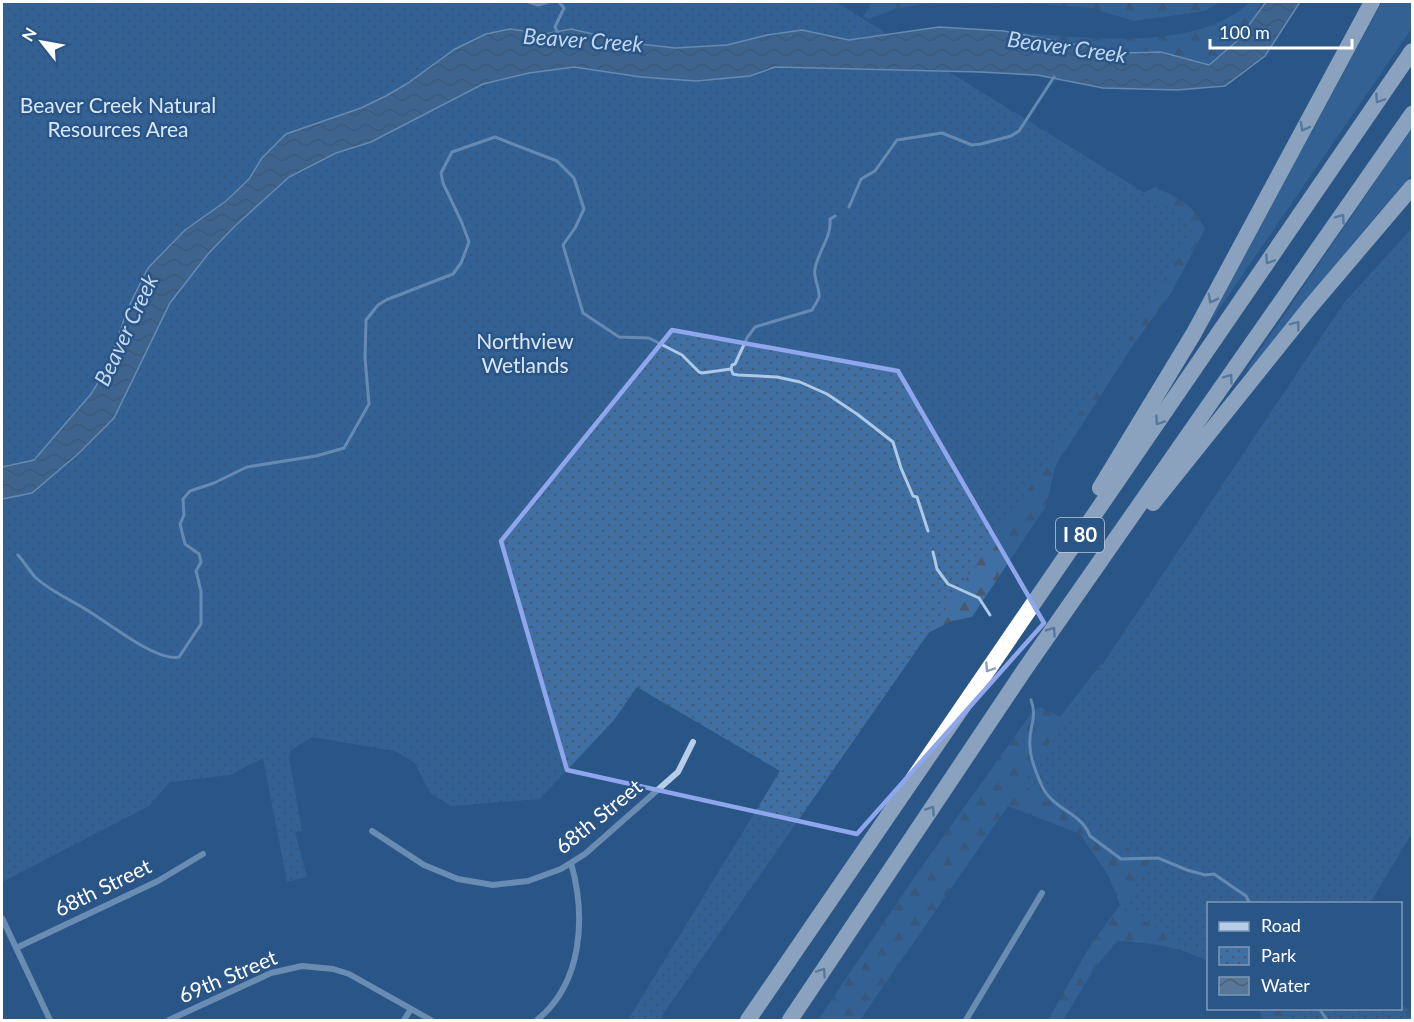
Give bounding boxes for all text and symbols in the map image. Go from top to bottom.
north arrow [12,12,72,72]
scale bar [1210,12,1352,50]
text: 100 m [1219,21,1270,43]
water label: Beaver Creek [522,22,644,57]
text: N [17,24,40,44]
water label: Beaver Creek [1006,25,1129,68]
park label: Beaver Creek Natural Resources Area [20,92,216,141]
one-way arrow [1375,92,1386,103]
one-way arrow [1300,121,1311,131]
one-way arrow [1334,214,1345,225]
one-way arrow [1265,253,1276,264]
water label: Beaver Creek [88,269,163,390]
one-way arrow [1208,292,1219,303]
one-way arrow [1289,320,1300,331]
park label: Northview Wetlands [476,328,574,377]
one-way arrow [1222,374,1233,385]
one-way arrow [1155,414,1166,425]
road number: I 80 [1056,518,1104,552]
one-way arrow [1045,627,1056,638]
one-way arrow [985,662,997,672]
street label: 68th Street [550,773,647,858]
one-way arrow [924,806,935,817]
street label: 68th Street [50,852,155,921]
legend [1207,902,1402,1010]
text: Road [1261,914,1301,936]
street label: 69th Street [175,944,281,1007]
text: Park [1261,944,1297,966]
one-way arrow [815,968,827,978]
text: Water [1261,974,1310,996]

